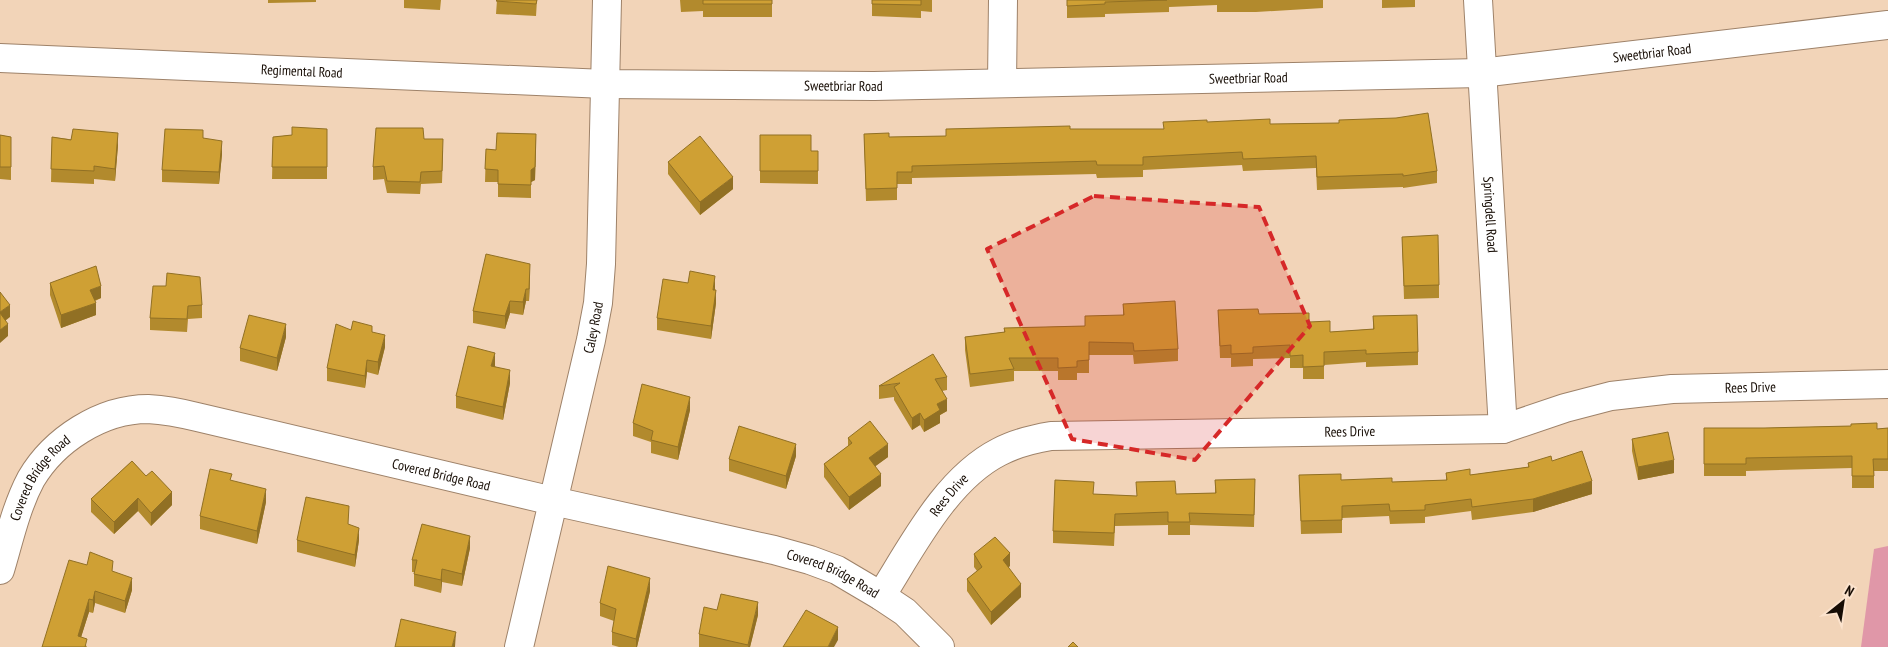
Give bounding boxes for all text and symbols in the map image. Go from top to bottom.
street label: Sweetbriar Road [1612,39,1692,66]
street label: Regimental Road [261,60,343,82]
street label: Sweetbriar Road [1209,68,1288,88]
street label: Sweetbriar Road [804,76,883,95]
street label: Springdell Road [1479,176,1502,253]
street label: Caley Road [579,300,607,355]
street label: Rees Drive [1725,378,1776,397]
street label: Rees Drive [1324,422,1376,441]
street label: Covered Bridge Road [6,431,74,523]
street label: Covered Bridge Road [390,454,492,495]
street label: Rees Drive [925,469,972,520]
street label: Covered Bridge Road [785,545,883,602]
north arrow [1818,577,1868,627]
text: N [1842,581,1857,600]

